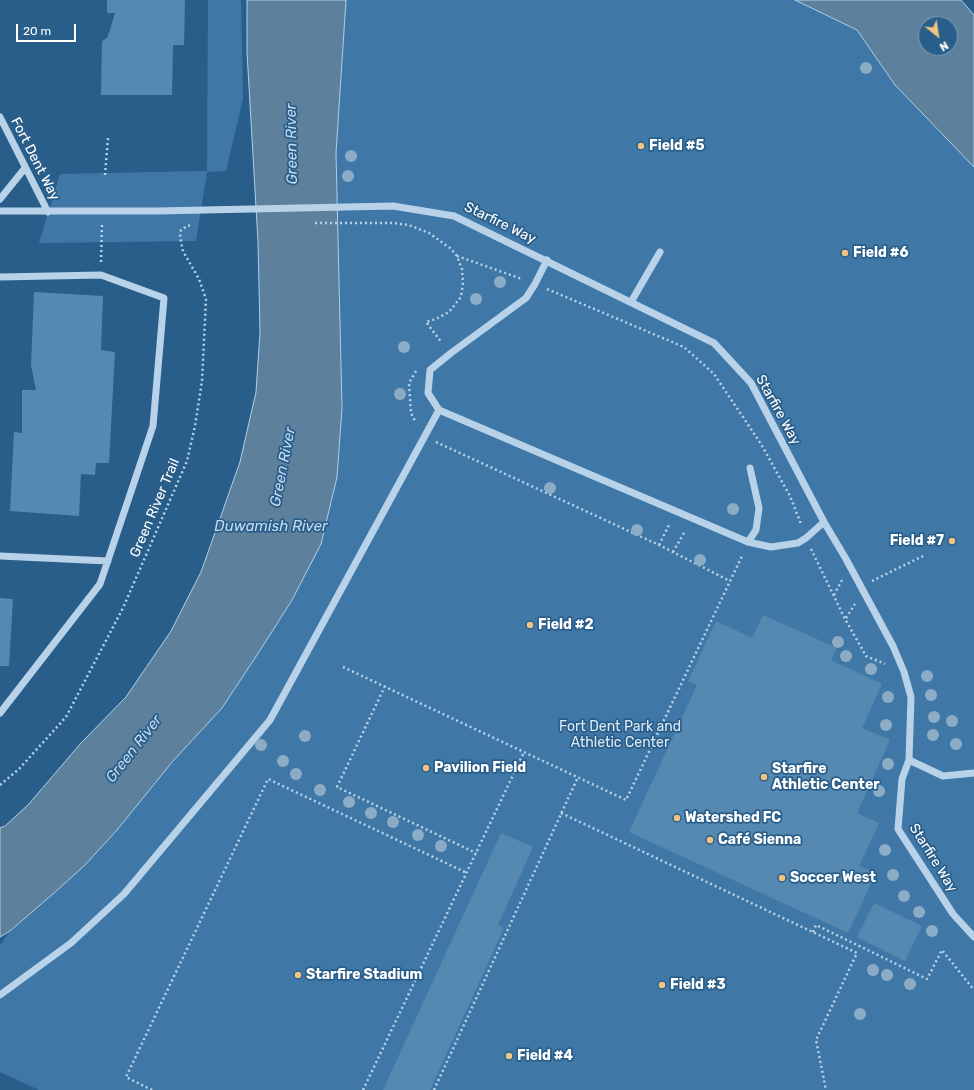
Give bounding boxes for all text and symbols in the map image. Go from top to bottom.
scale bar [18,16,78,42]
north arrow [918,16,958,56]
text: 20 m [23,24,51,38]
text: N [937,38,950,54]
water label: Green River [282,103,302,185]
street label: Fort Dent Way [7,115,63,203]
place label: Field #5 [649,138,704,154]
marker: Field #5 [636,141,646,151]
street label: Starfire Way [461,198,539,248]
place label: Field #6 [853,245,909,261]
marker: Field #6 [840,248,850,258]
street label: Starfire Way [752,372,804,448]
water label: Green River [266,426,300,508]
street label: Green River Trail [127,456,183,560]
water label: Duwamish River [214,518,328,536]
place label: Field #7 [890,533,944,549]
marker: Field #7 [947,536,957,546]
place label: Field #2 [538,617,593,633]
marker: Field #2 [525,620,535,630]
water label: Green River [102,712,166,786]
park label: Fort Dent Park and Athletic Center [559,719,681,752]
place label: Pavilion Field [434,760,526,776]
place label: Starfire Athletic Center [772,761,880,794]
marker: Pavilion Field [421,763,431,773]
marker: Starfire Athletic Center [759,772,769,782]
place label: Watershed FC [685,810,781,826]
marker: Watershed FC [672,813,682,823]
street label: Starfire Way [905,821,961,895]
place label: Café Sienna [718,832,801,848]
marker: Café Sienna [705,835,715,845]
place label: Soccer West [790,870,876,886]
marker: Soccer West [777,873,787,883]
place label: Starfire Stadium [306,967,422,983]
marker: Starfire Stadium [293,970,303,980]
place label: Field #3 [670,977,726,993]
marker: Field #3 [657,980,667,990]
place label: Field #4 [517,1048,573,1064]
marker: Field #4 [504,1051,514,1061]

